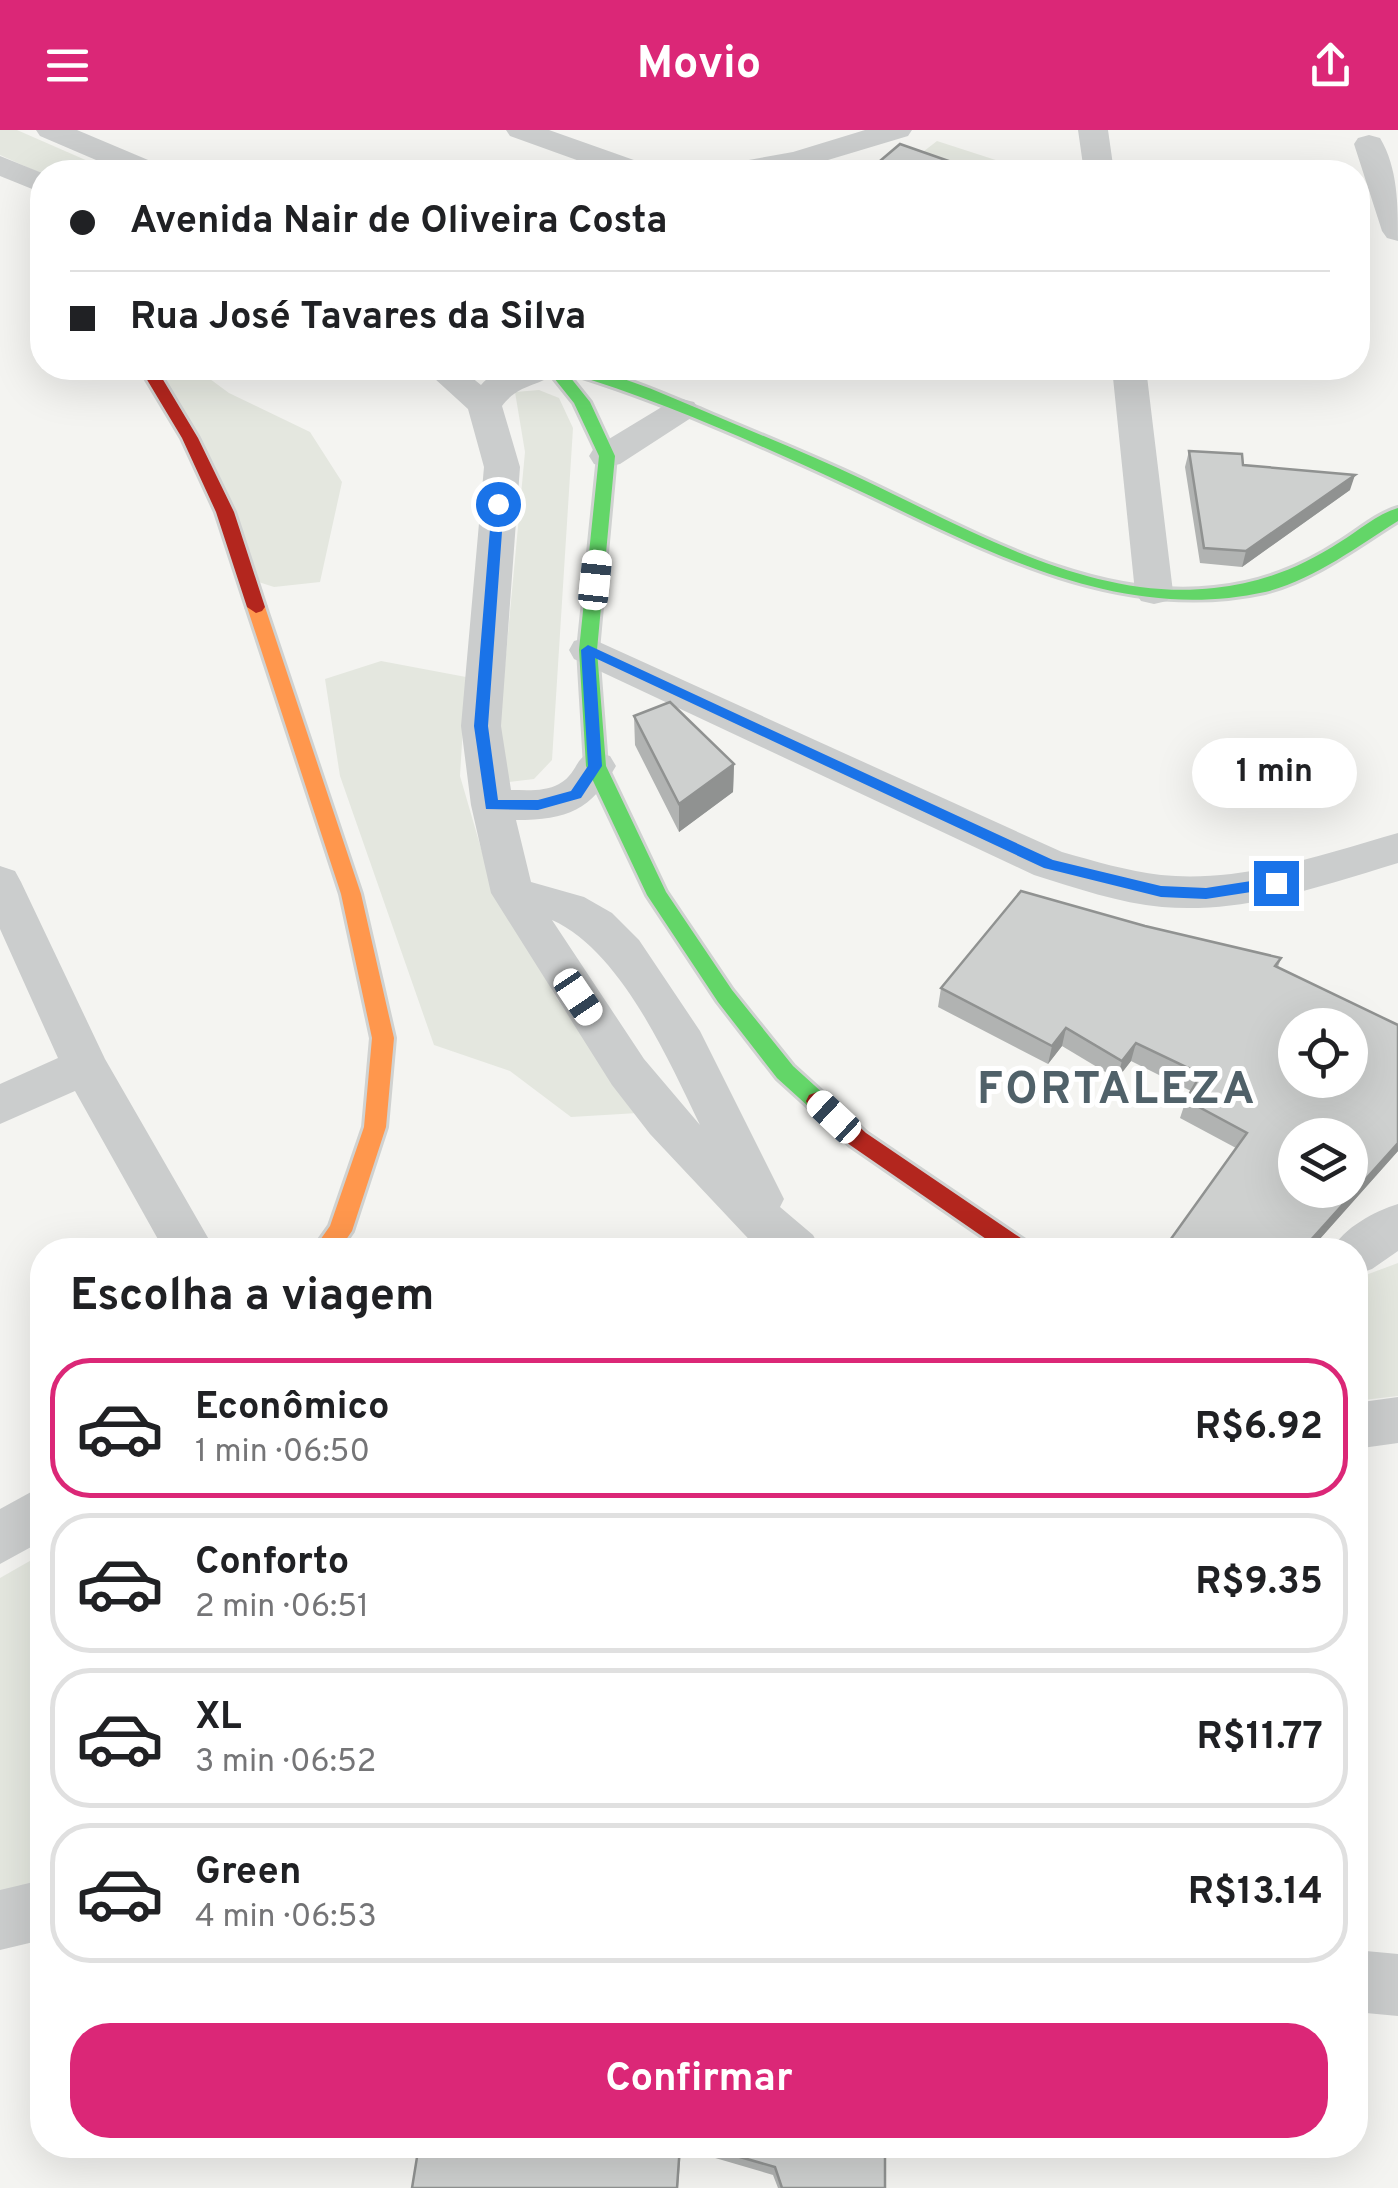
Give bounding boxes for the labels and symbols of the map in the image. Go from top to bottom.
route start [476,482,521,527]
car [577,549,613,611]
callout: 1 min [1194,738,1358,808]
route end [1254,861,1299,906]
car [549,964,607,1030]
district label: FORTALEZA [977,1063,1257,1120]
car [802,1086,866,1148]

